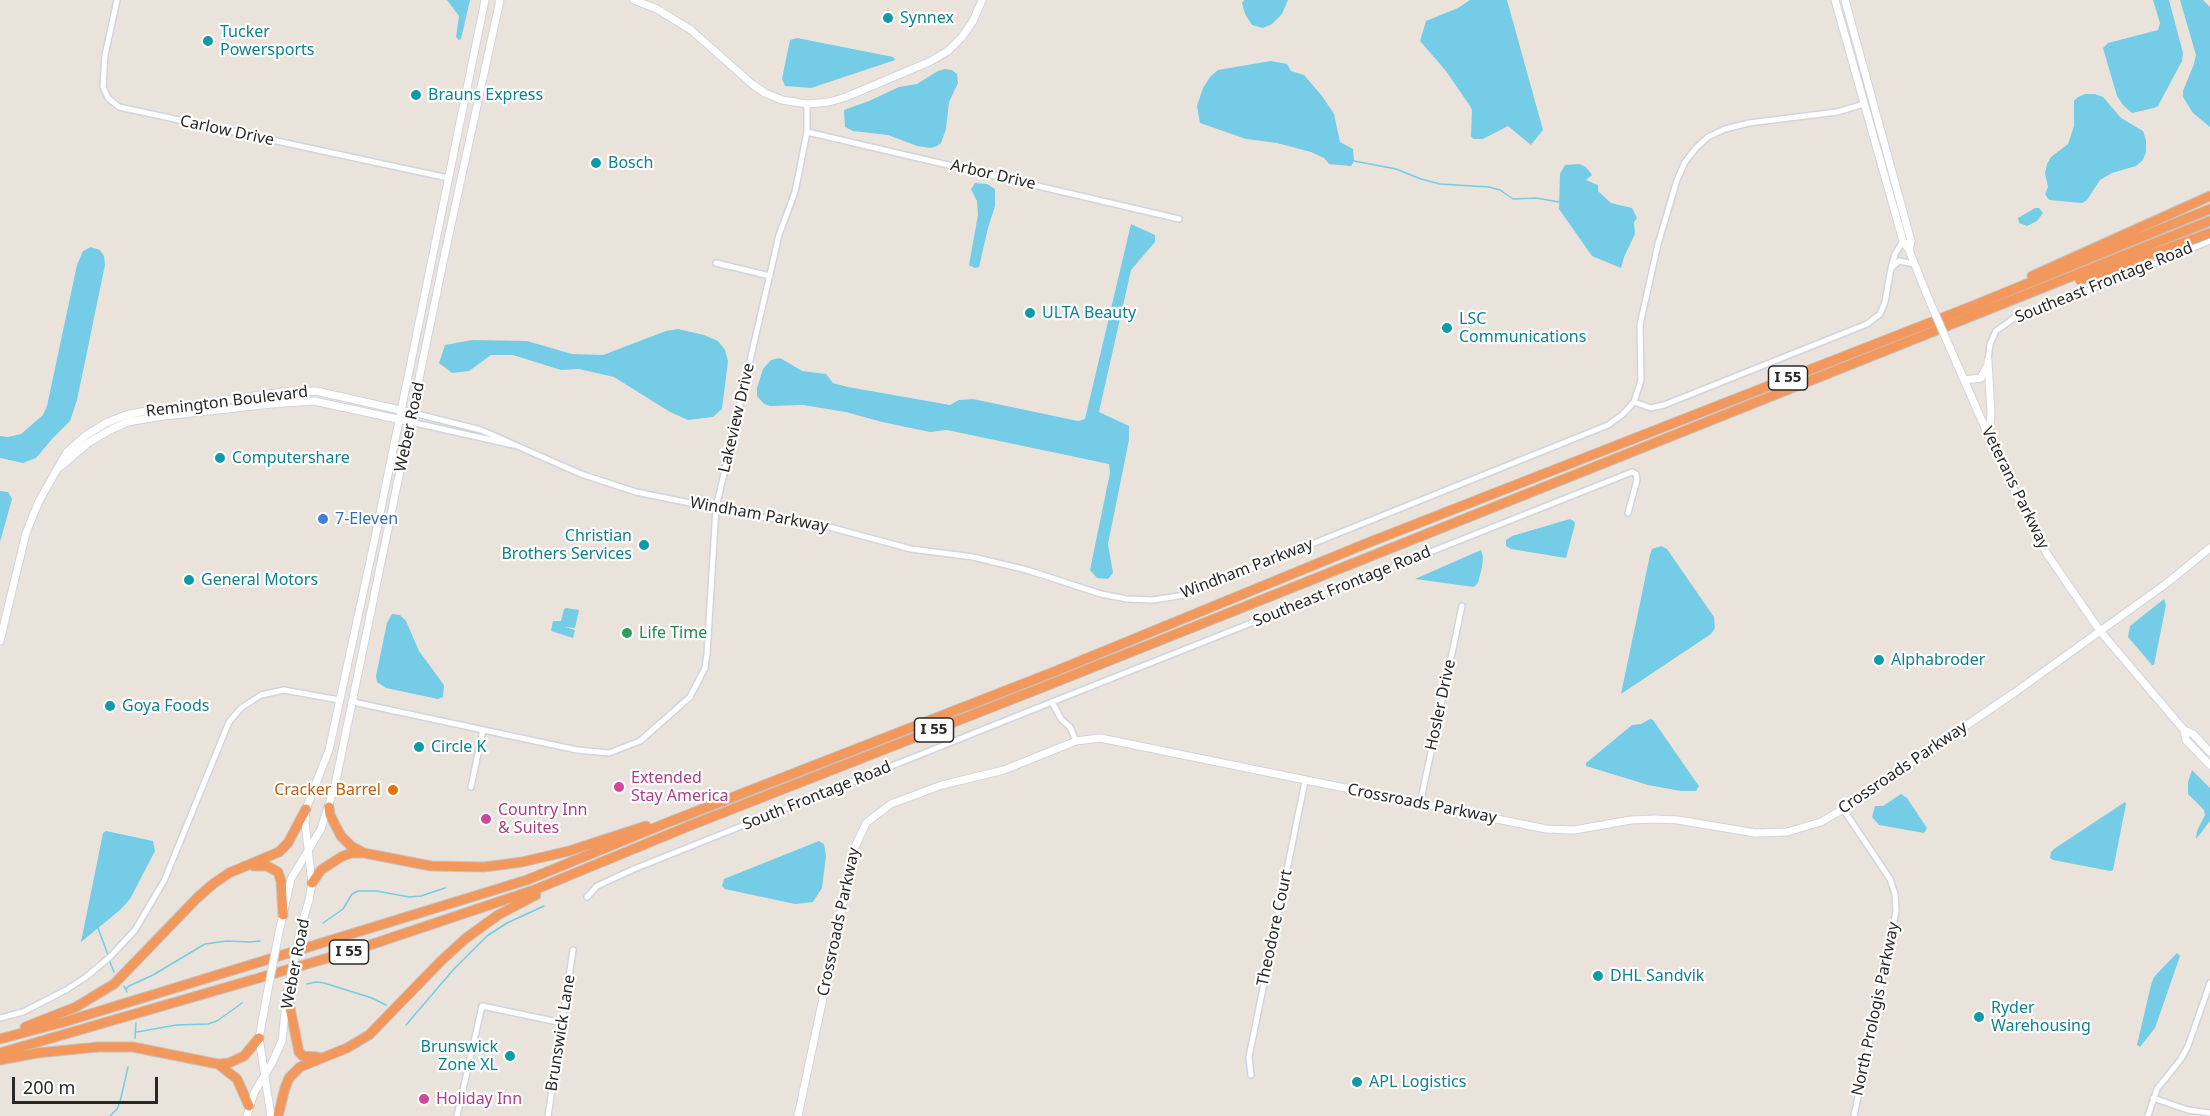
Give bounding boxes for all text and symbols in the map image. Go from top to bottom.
place label: Synnex [900,8,954,28]
marker: Synnex [881,11,895,25]
place label: Tucker Powersports [220,22,314,60]
marker: Tucker Powersports [201,34,215,48]
place label: Brauns Express [428,85,543,105]
marker: Brauns Express [409,88,423,102]
street label: Carlow Drive [178,112,276,150]
place label: Bosch [608,153,653,173]
marker: Bosch [589,156,603,170]
street label: Arbor Drive [949,156,1037,194]
street label: Southeast Frontage Road [2012,239,2196,327]
place label: ULTA Beauty [1042,303,1136,323]
marker: ULTA Beauty [1023,306,1037,320]
place label: LSC Communications [1459,309,1586,347]
marker: LSC Communications [1440,321,1454,335]
street label: Lakeview Drive [715,361,759,475]
road number: I 55 [1768,366,1808,390]
street label: Weber Road [391,380,429,474]
street label: Remington Boulevard [145,383,309,421]
street label: Veterans Parkway [1977,424,2053,552]
place label: Computershare [232,448,350,468]
marker: Computershare [213,451,227,465]
street label: Windham Parkway [688,493,830,537]
place label: 7-Eleven [335,509,398,529]
marker: 7-Eleven [316,512,330,526]
place label: Christian Brothers Services [501,526,632,564]
street label: Windham Parkway [1178,535,1316,603]
marker: Christian Brothers Services [637,538,651,552]
street label: Southeast Frontage Road [1250,543,1434,631]
place label: General Motors [201,570,318,590]
marker: General Motors [182,573,196,587]
place label: Life Time [639,623,707,643]
marker: Life Time [620,626,634,640]
place label: Alphabroder [1891,650,1985,670]
marker: Alphabroder [1872,653,1886,667]
street label: Hosler Drive [1422,658,1460,752]
place label: Goya Foods [122,696,209,716]
marker: Goya Foods [103,699,117,713]
road number: I 55 [914,718,954,742]
street label: Crossroads Parkway [1835,718,1971,818]
place label: Circle K [431,737,486,757]
marker: Circle K [412,740,426,754]
street label: South Frontage Road [740,757,894,835]
place label: Extended Stay America [631,768,728,806]
place label: Cracker Barrel [274,780,381,800]
marker: Extended Stay America [612,780,626,794]
street label: Crossroads Parkway [1346,780,1498,828]
marker: Cracker Barrel [386,783,400,797]
place label: Country Inn & Suites [498,800,587,838]
marker: Country Inn & Suites [479,812,493,826]
street label: Crossroads Parkway [814,846,864,998]
street label: Theodore Court [1253,868,1297,988]
street label: Weber Road [278,917,314,1011]
street label: North Prologis Parkway [1848,920,1904,1098]
road number: I 55 [330,940,368,964]
place label: DHL Sandvik [1610,966,1704,986]
marker: DHL Sandvik [1591,969,1605,983]
street label: Brunswick Lane [542,973,580,1093]
place label: Ryder Warehousing [1991,998,2091,1036]
marker: Ryder Warehousing [1972,1010,1986,1024]
place label: Brunswick Zone XL [421,1037,498,1075]
marker: Brunswick Zone XL [503,1049,517,1063]
scale bar [15,1065,160,1103]
place label: APL Logistics [1369,1072,1466,1092]
text: 200 m [23,1075,75,1099]
marker: APL Logistics [1350,1075,1364,1089]
place label: Holiday Inn [436,1089,522,1109]
marker: Holiday Inn [417,1092,431,1106]

